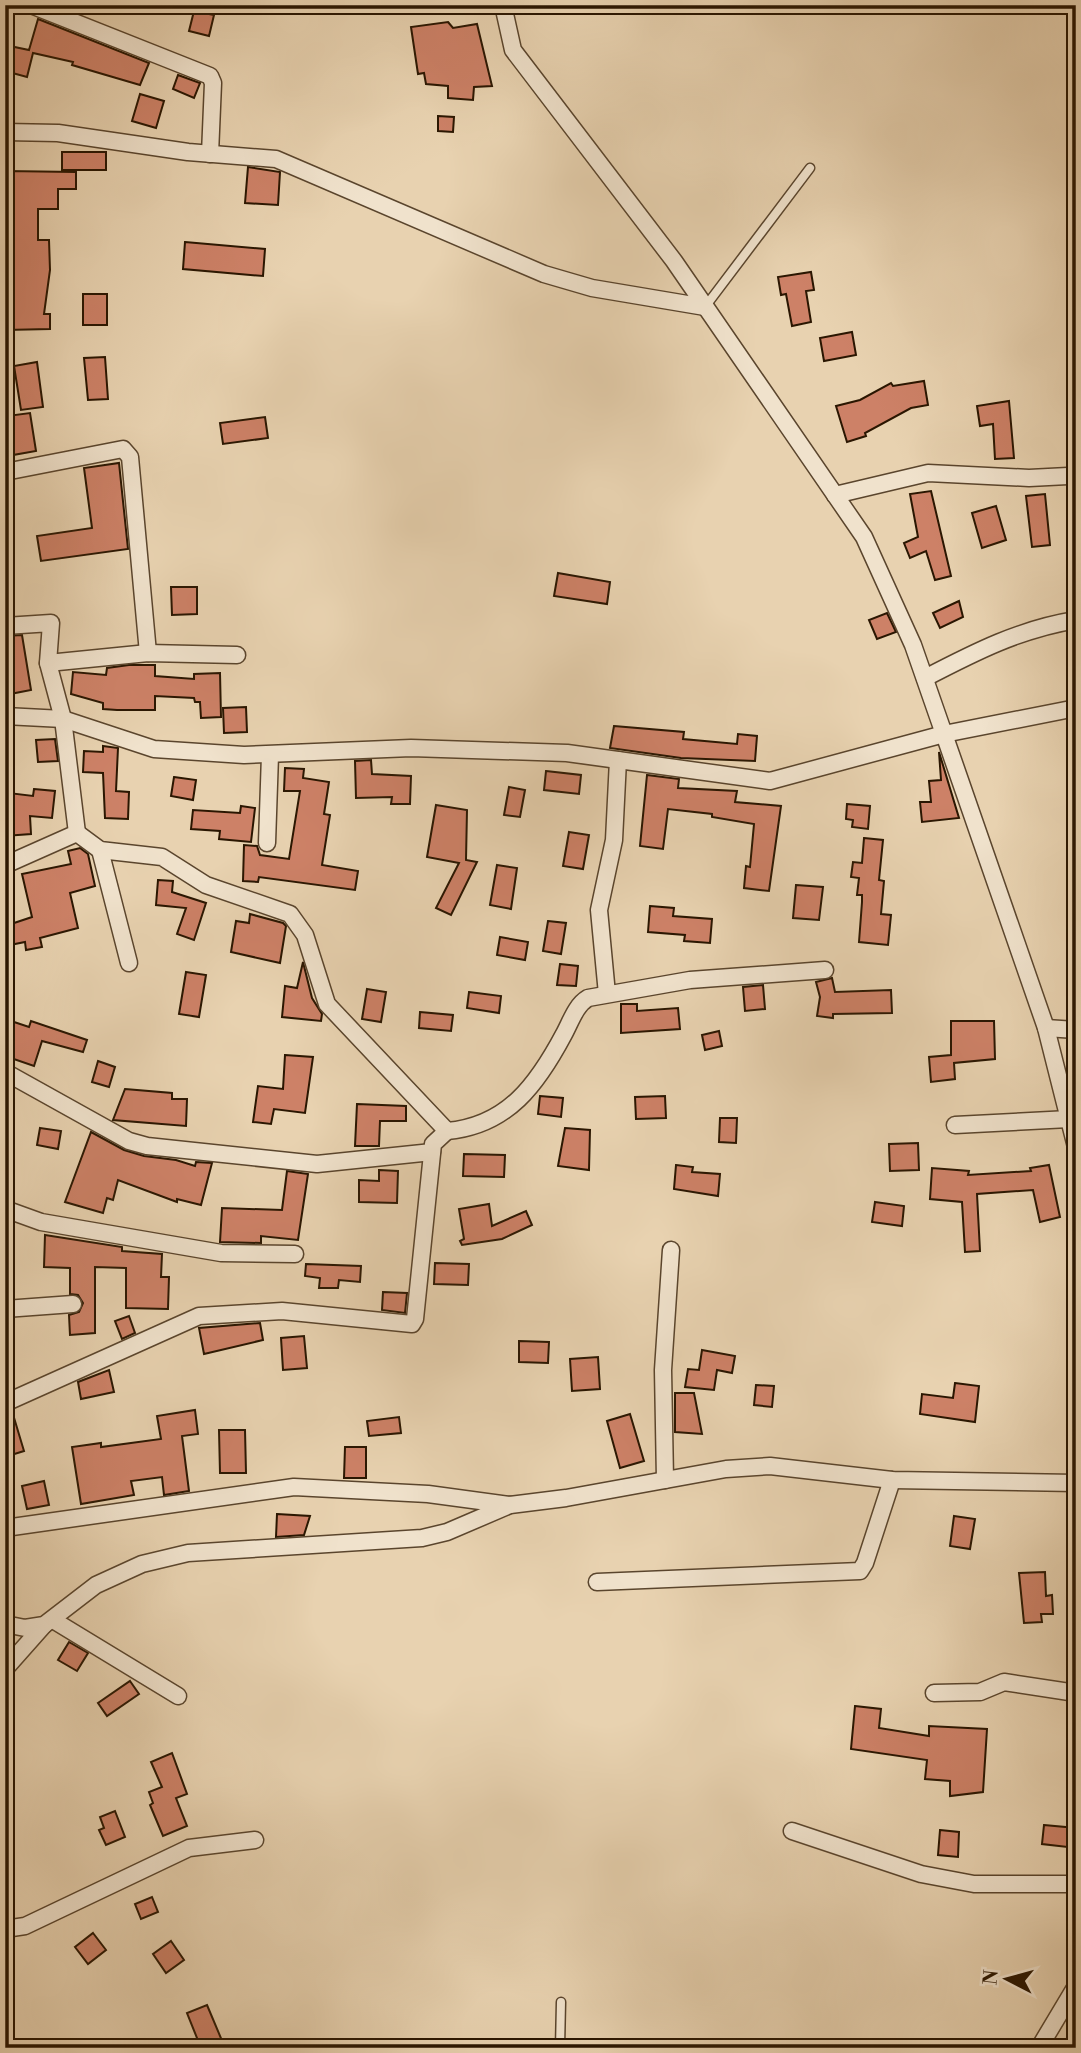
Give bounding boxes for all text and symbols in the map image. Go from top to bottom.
north arrow [972,1944,1042,2014]
text: N [978,1969,1004,1986]

